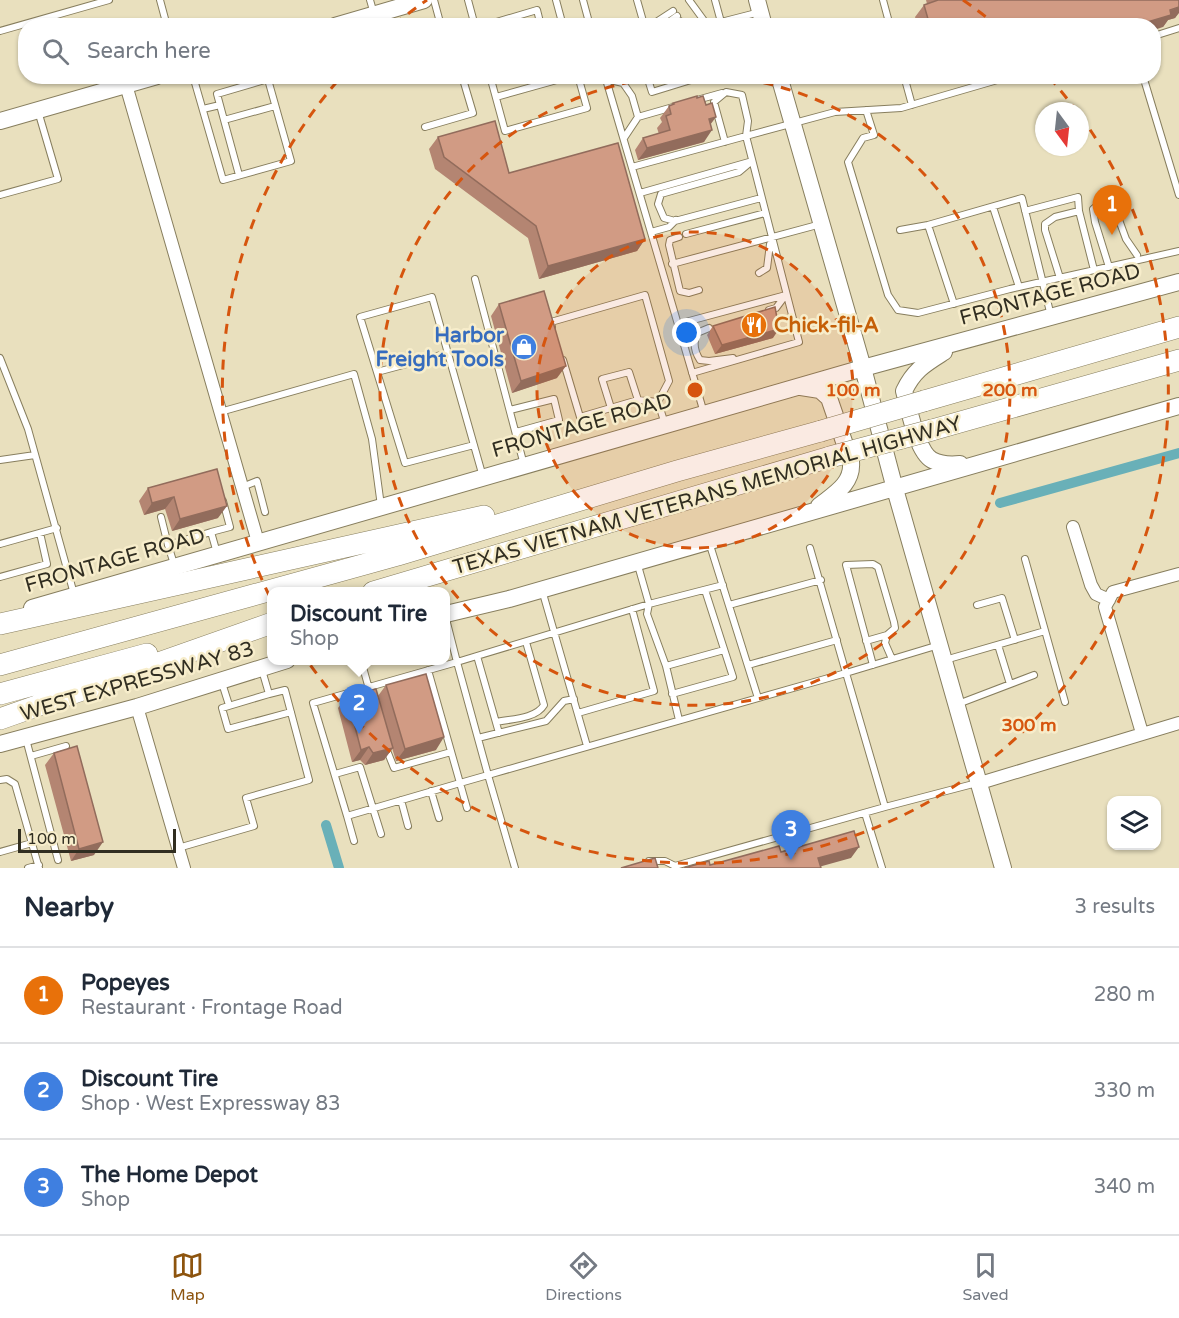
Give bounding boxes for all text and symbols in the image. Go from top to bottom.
search box [18,18,1161,84]
icon: search [39,35,72,68]
text: Search here [87,38,211,64]
north arrow [1035,102,1089,156]
pin: 1 [1092,186,1132,235]
street label: FRONTAGE ROAD [957,258,1143,331]
restaurant icon: Chick-fil-A [739,310,769,340]
place label: Chick-fil-A [774,313,879,338]
your location [672,318,701,347]
place label: Harbor Freight Tools [375,323,505,372]
shop icon: Harbor Freight Tools [509,332,539,362]
text: 100 m [825,379,881,401]
text: 200 m [982,379,1038,401]
centre of rings [685,380,705,400]
street label: FRONTAGE ROAD [489,388,675,463]
street label: TEXAS VIETNAM VETERANS MEMORIAL HIGHWAY [450,411,964,580]
street label: FRONTAGE ROAD [22,523,208,598]
popup [267,587,450,665]
text: Discount Tire [290,601,427,627]
text: Shop [290,627,339,651]
street label: WEST EXPRESSWAY 83 [17,636,257,727]
pin: 2 [340,684,378,734]
text: 300 m [1001,714,1057,736]
map controls [1107,796,1161,850]
button: layers [1107,796,1161,850]
pin: 3 [772,810,810,860]
scale bar [18,826,176,854]
text: 100 m [27,829,76,849]
text: Nearby [24,892,114,923]
text: 3 results [1075,895,1155,919]
text: Popeyes [81,970,170,996]
text: 1 [37,983,50,1007]
text: 280 m [1094,983,1155,1007]
text: Restaurant · Frontage Road [81,996,343,1020]
text: Discount Tire [81,1066,218,1092]
text: 2 [37,1079,50,1103]
text: 330 m [1094,1079,1155,1103]
text: Shop · West Expressway 83 [81,1092,341,1116]
text: The Home Depot [81,1162,258,1188]
text: 3 [37,1175,50,1199]
text: 340 m [1094,1175,1155,1199]
text: Shop [81,1188,130,1212]
tab: Map [170,1249,205,1305]
tab: Directions [545,1249,622,1305]
tab: Saved [962,1249,1009,1305]

